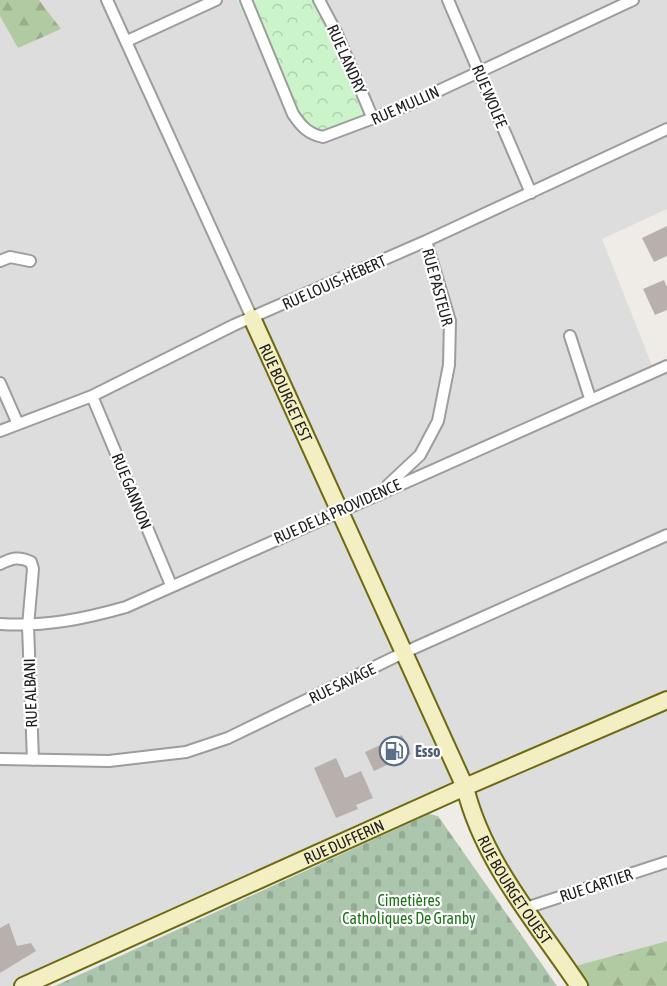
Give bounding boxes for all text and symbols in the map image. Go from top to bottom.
street label: RUE LANDRY [324,22,371,97]
street label: RUE WOLFE [469,62,511,130]
street label: RUE MULLIN [368,82,442,128]
street label: RUE PASTEUR [419,246,457,328]
street label: RUE LOUIS-HÉBERT [279,251,389,313]
street label: RUE BOURGET EST [256,341,316,445]
street label: RUE GANNON [109,450,155,532]
street label: RUE DE LA PROVIDENCE [271,475,403,547]
street label: RUE ALBANI [20,658,40,728]
street label: RUE SAVAGE [306,659,378,707]
fuel station icon: Esso [378,735,410,767]
place label: Esso [415,742,441,760]
street label: RUE DUFFERIN [301,816,387,867]
street label: RUE BOURGET OUEST [474,833,556,947]
street label: RUE CARTIER [557,865,635,905]
park label: Cimetières Catholiques De Granby [342,891,476,928]

